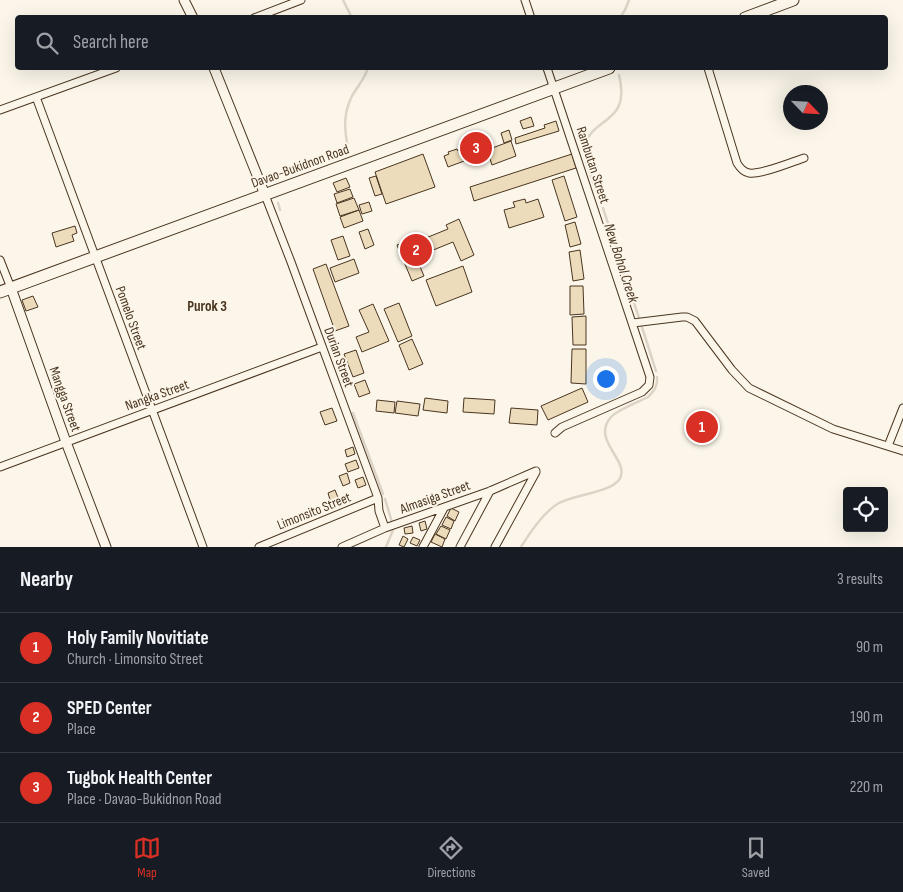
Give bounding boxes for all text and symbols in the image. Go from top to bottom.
search box [15,15,888,70]
icon: search [33,29,61,57]
text: Search here [73,31,149,54]
north arrow [783,85,828,130]
street label: Rambutan Street [573,124,613,206]
pin: 3 [460,129,492,167]
street label: Davao-Bukidnon Road [249,140,351,192]
water label: New Bohol Creek [599,221,643,305]
pin: 2 [400,231,432,269]
street label: Pomelo Street [112,284,150,352]
district label: Purok 3 [187,297,227,316]
street label: Durian Street [320,325,358,389]
street label: Mangga Street [45,364,85,434]
your location [593,366,619,392]
street label: Nangka Street [123,376,191,414]
pin: 1 [686,408,718,446]
street label: Almasiga Street [397,476,472,518]
map controls [843,487,888,532]
button: locate [843,487,888,532]
street label: Limonsito Street [275,489,353,533]
text: Nearby [20,567,73,592]
text: 3 results [837,570,883,589]
text: Holy Family Novitiate [67,627,209,650]
text: 1 [33,638,39,657]
text: 90 m [856,638,883,657]
text: Church · Limonsito Street [67,650,203,669]
text: SPED Center [67,697,152,720]
text: 2 [32,708,40,727]
text: 190 m [850,708,883,727]
text: Place [67,720,96,739]
text: Tugbok Health Center [67,767,212,790]
text: 3 [32,778,40,797]
text: 220 m [850,778,883,797]
text: Place · Davao-Bukidnon Road [67,790,221,809]
tab: Map [133,834,161,881]
tab: Directions [427,834,476,881]
tab: Saved [742,834,770,881]

